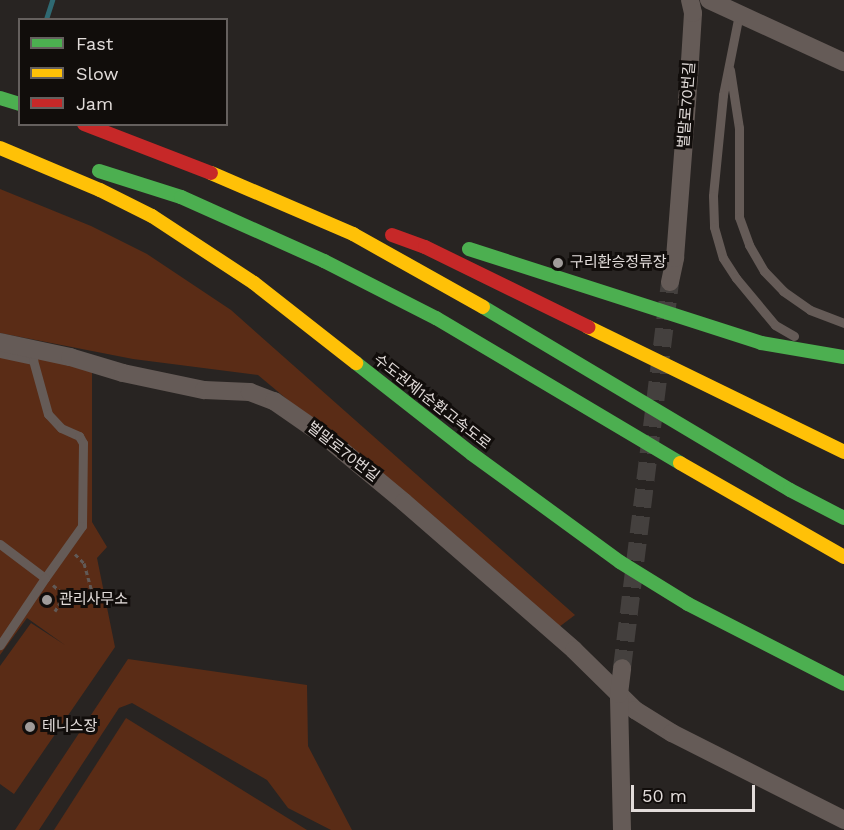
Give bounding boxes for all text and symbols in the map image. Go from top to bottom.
legend [18,18,228,126]
text: Fast [76,33,113,54]
street label: 벌말로70번길 [675,61,699,149]
text: Slow [76,63,119,84]
text: Jam [76,93,113,114]
place label: 구리환승정류장 [570,254,667,272]
marker: 구리환승정류장 [551,256,565,270]
street label: 수도권제1순환고속도로 [370,351,494,453]
street label: 벌말로70번길 [303,418,383,486]
place label: 관리사무소 [59,591,128,609]
marker: 관리사무소 [40,593,54,607]
place label: 테니스장 [42,718,97,736]
marker: 테니스장 [23,720,37,734]
scale bar [634,773,758,811]
text: 50 m [642,785,687,806]

